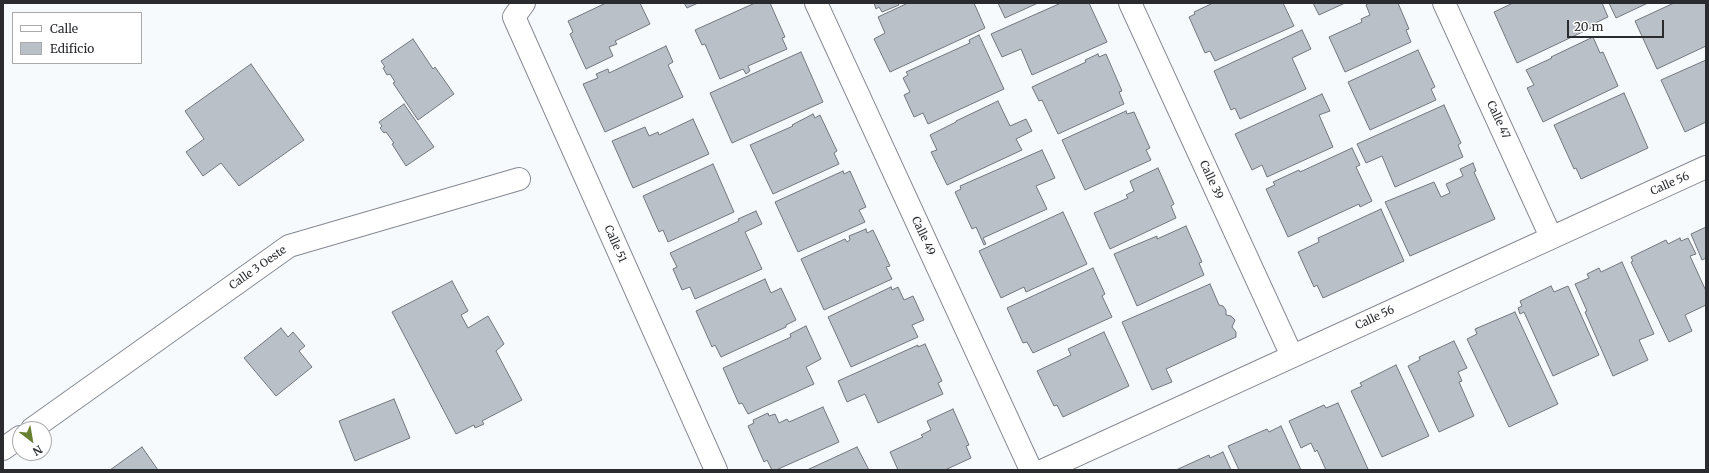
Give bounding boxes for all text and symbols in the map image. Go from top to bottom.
legend [12,12,142,64]
scale bar [1569,12,1666,38]
text: 20 m [1574,19,1603,34]
text: Calle [50,21,78,36]
text: Edificio [50,41,94,56]
street label: Calle 47 [1483,99,1513,141]
street label: Calle 39 [1196,159,1226,201]
street label: Calle 56 [1648,170,1692,198]
street label: Calle 49 [908,215,938,257]
street label: Calle 51 [601,223,629,265]
street label: Calle 3 Oeste [227,244,289,292]
street label: Calle 56 [1353,303,1397,333]
north arrow [12,421,52,461]
text: N [30,442,45,459]

